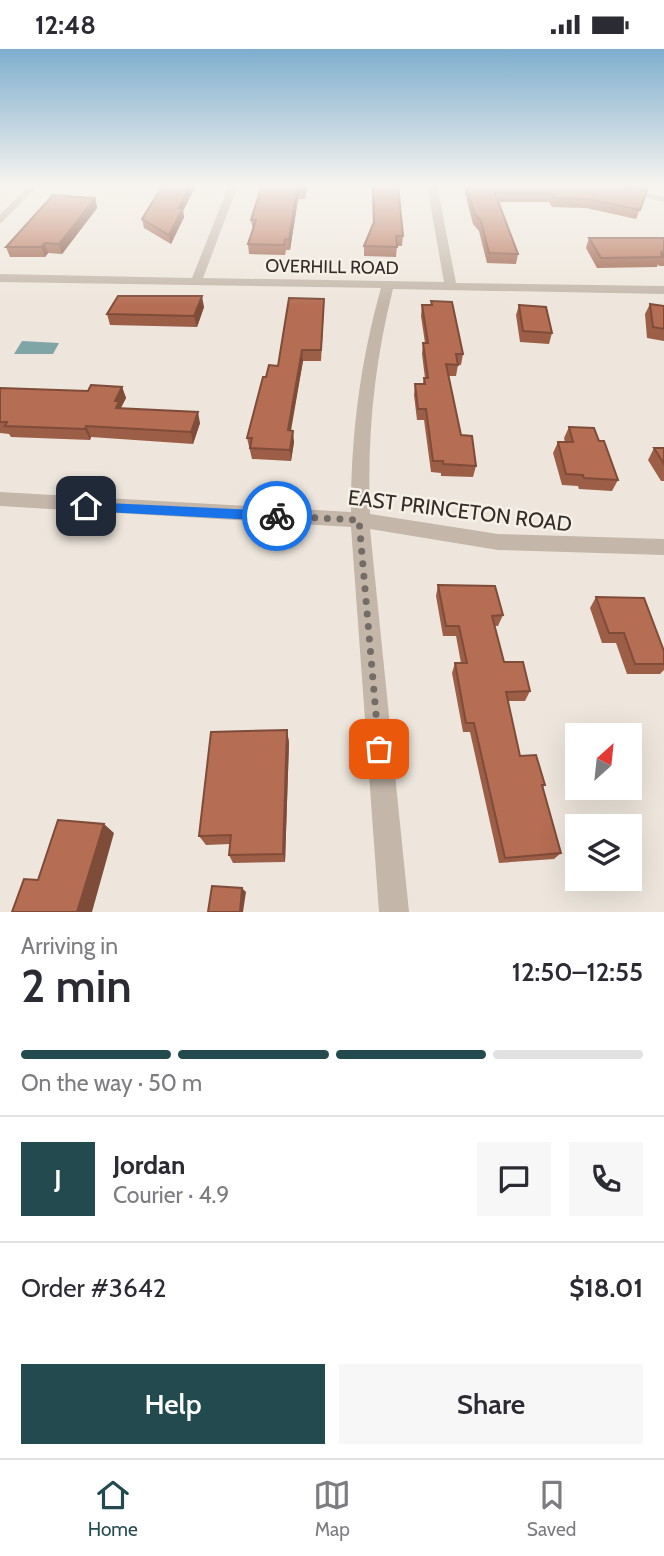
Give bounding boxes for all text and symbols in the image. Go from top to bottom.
text: 12:48 [35,9,96,41]
street label: OVERHILL ROAD [265,255,399,279]
pin [56,476,116,536]
courier [242,481,312,551]
street label: EAST PRINCETON ROAD [347,484,573,537]
icon: home [67,487,105,525]
icon: bike [258,497,296,535]
pin [349,719,409,779]
north arrow [565,723,642,800]
map controls [565,723,642,891]
icon: bag [360,730,398,768]
button: layers [565,814,642,891]
text: Arriving in [21,932,118,960]
text: 12:50–12:55 [512,956,643,988]
text: 2 min [21,958,132,1014]
text: On the way · 50 m [21,1069,202,1097]
button: chat [477,1142,551,1216]
button: phone [569,1142,643,1216]
text: Jordan [113,1149,185,1181]
text: J [54,1163,62,1195]
text: Courier · 4.9 [113,1181,229,1209]
text: Order #3642 [21,1272,166,1304]
text: $18.01 [569,1272,643,1304]
button: Help [21,1364,325,1444]
button: Share [339,1364,643,1444]
tab: Home [88,1476,138,1541]
tab: Map [313,1476,351,1541]
tab: Saved [527,1476,576,1541]

